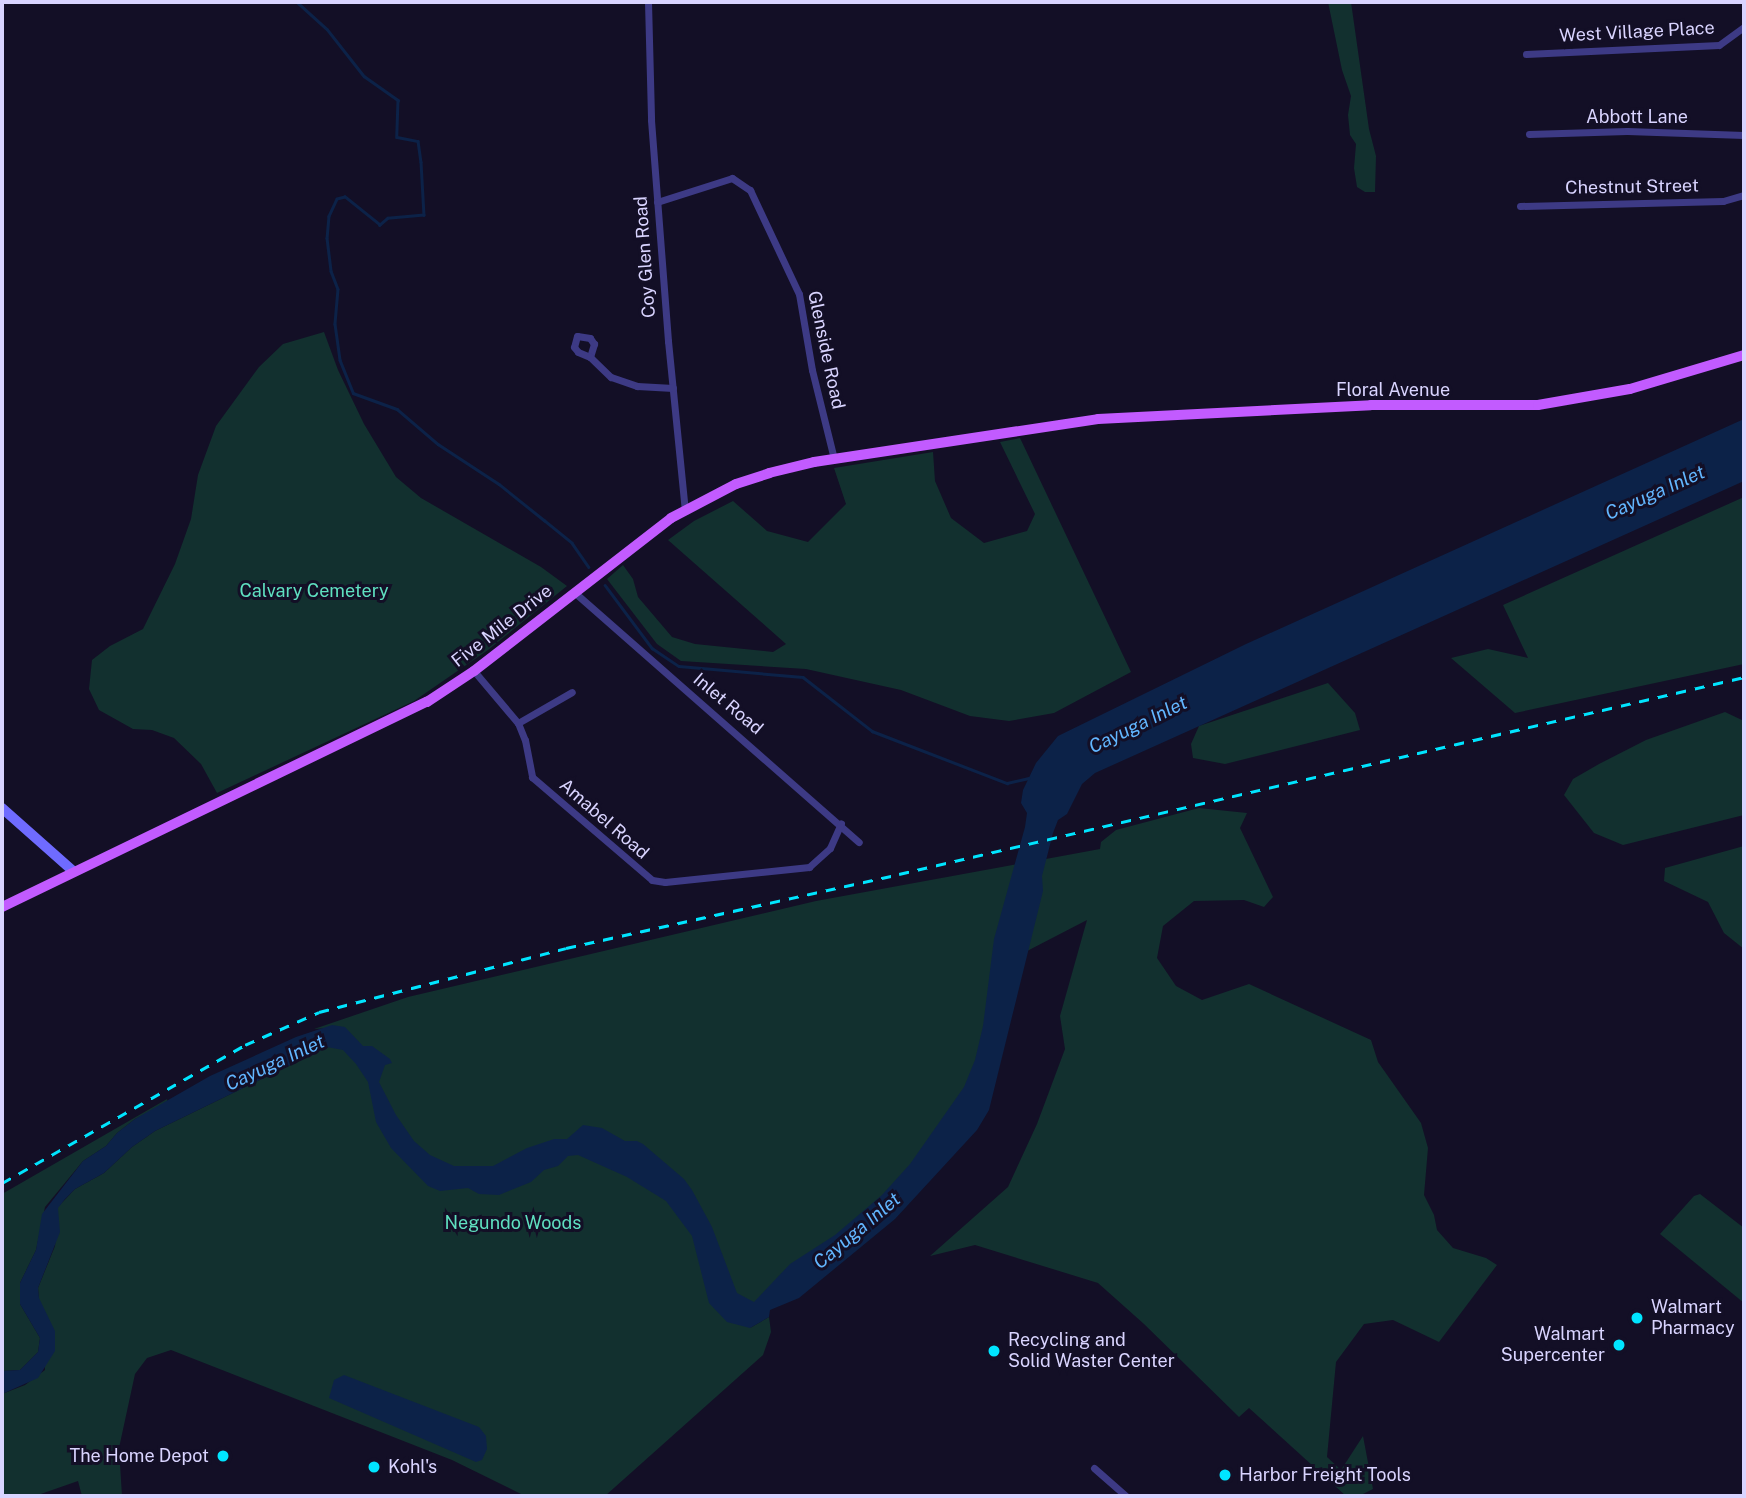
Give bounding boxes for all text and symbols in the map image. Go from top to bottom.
street label: West Village Place [1558,17,1716,47]
street label: Abbott Lane [1586,106,1688,128]
street label: Chestnut Street [1565,175,1699,199]
street label: Coy Glen Road [630,195,660,319]
street label: Glenside Road [803,289,849,411]
street label: Floral Avenue [1336,379,1450,401]
water label: Cayuga Inlet [1602,461,1708,525]
park label: Calvary Cemetery [239,580,389,602]
street label: Five Mile Drive [447,580,557,672]
street label: Inlet Road [689,669,767,739]
water label: Cayuga Inlet [1085,691,1191,759]
street label: Amabel Road [555,774,653,864]
water label: Cayuga Inlet [222,1030,328,1096]
water label: Cayuga Inlet [809,1188,905,1274]
park label: Negundo Woods [444,1212,582,1234]
place label: Walmart Pharmacy [1651,1297,1735,1340]
marker: Walmart Pharmacy [1629,1310,1645,1326]
place label: Walmart Supercenter [1501,1324,1605,1366]
place label: Recycling and Solid Waster Center [1008,1330,1175,1372]
marker: Walmart Supercenter [1611,1337,1627,1353]
marker: Recycling and Solid Waster Center [986,1343,1002,1359]
place label: The Home Depot [69,1445,209,1467]
marker: The Home Depot [215,1448,231,1464]
place label: Kohl's [388,1456,437,1478]
marker: Kohl's [366,1459,382,1475]
place label: Harbor Freight Tools [1239,1464,1411,1486]
marker: Harbor Freight Tools [1217,1467,1233,1483]

